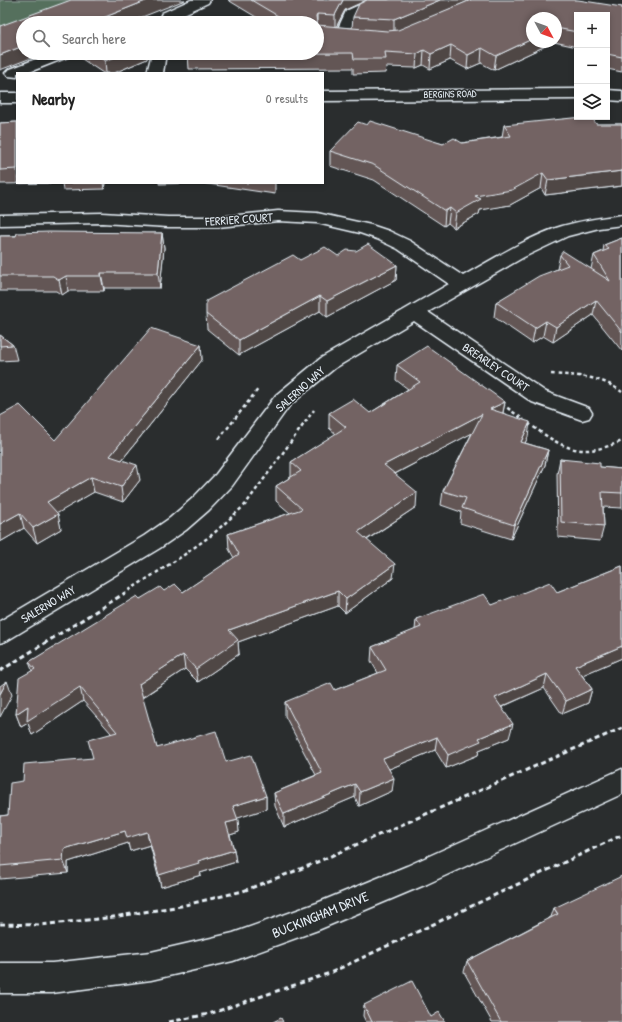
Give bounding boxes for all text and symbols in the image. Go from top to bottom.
north arrow [526,12,562,48]
map controls [574,12,610,120]
button: + [574,12,610,48]
search box [16,16,324,60]
icon: search [30,27,52,49]
text: Search here [62,28,126,49]
button: − [574,48,610,84]
button: layers [574,84,610,120]
text: Nearby [32,87,75,110]
street label: BERGINS ROAD [423,87,477,101]
text: 0 results [266,89,308,107]
street label: FERRIER COURT [204,208,274,230]
street label: BREARLEY COURT [459,338,533,396]
street label: SALERNO WAY [272,362,329,416]
street label: SALERNO WAY [17,581,79,627]
street label: BUCKINGHAM DRIVE [269,886,371,942]

